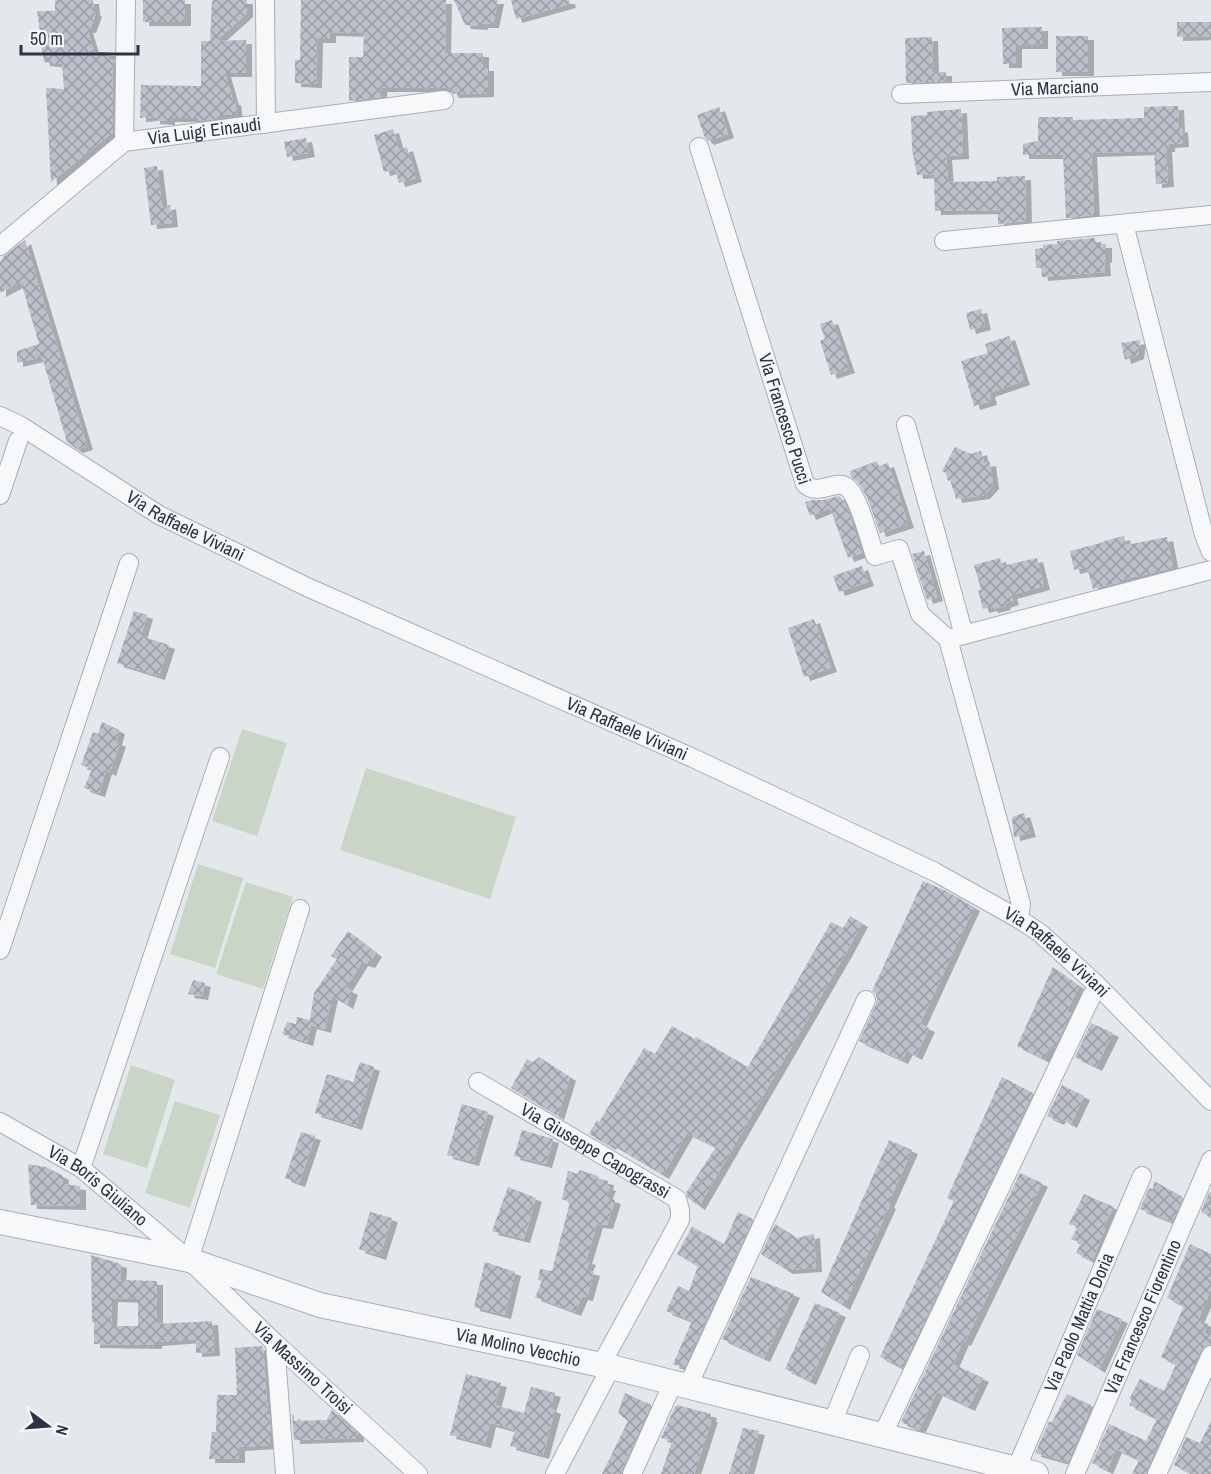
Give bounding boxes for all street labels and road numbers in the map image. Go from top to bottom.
street label: Via Marciano [1011,73,1099,102]
street label: Via Luigi Einaudi [146,111,263,151]
street label: Via Francesco Pucci [753,350,817,487]
street label: Via Raffaele Viviani [122,484,249,567]
street label: Via Raffaele Viviani [562,690,692,766]
street label: Via Raffaele Viviani [1000,900,1115,1003]
street label: Via Giuseppe Capograssi [516,1097,675,1204]
street label: Via Boris Giuliano [43,1139,153,1232]
street label: Via Francesco Fiorentino [1098,1236,1187,1398]
street label: Via Paolo Mattia Doria [1038,1249,1120,1396]
street label: Via Massimo Troisi [248,1316,358,1420]
street label: Via Molino Vecchio [454,1321,583,1372]

